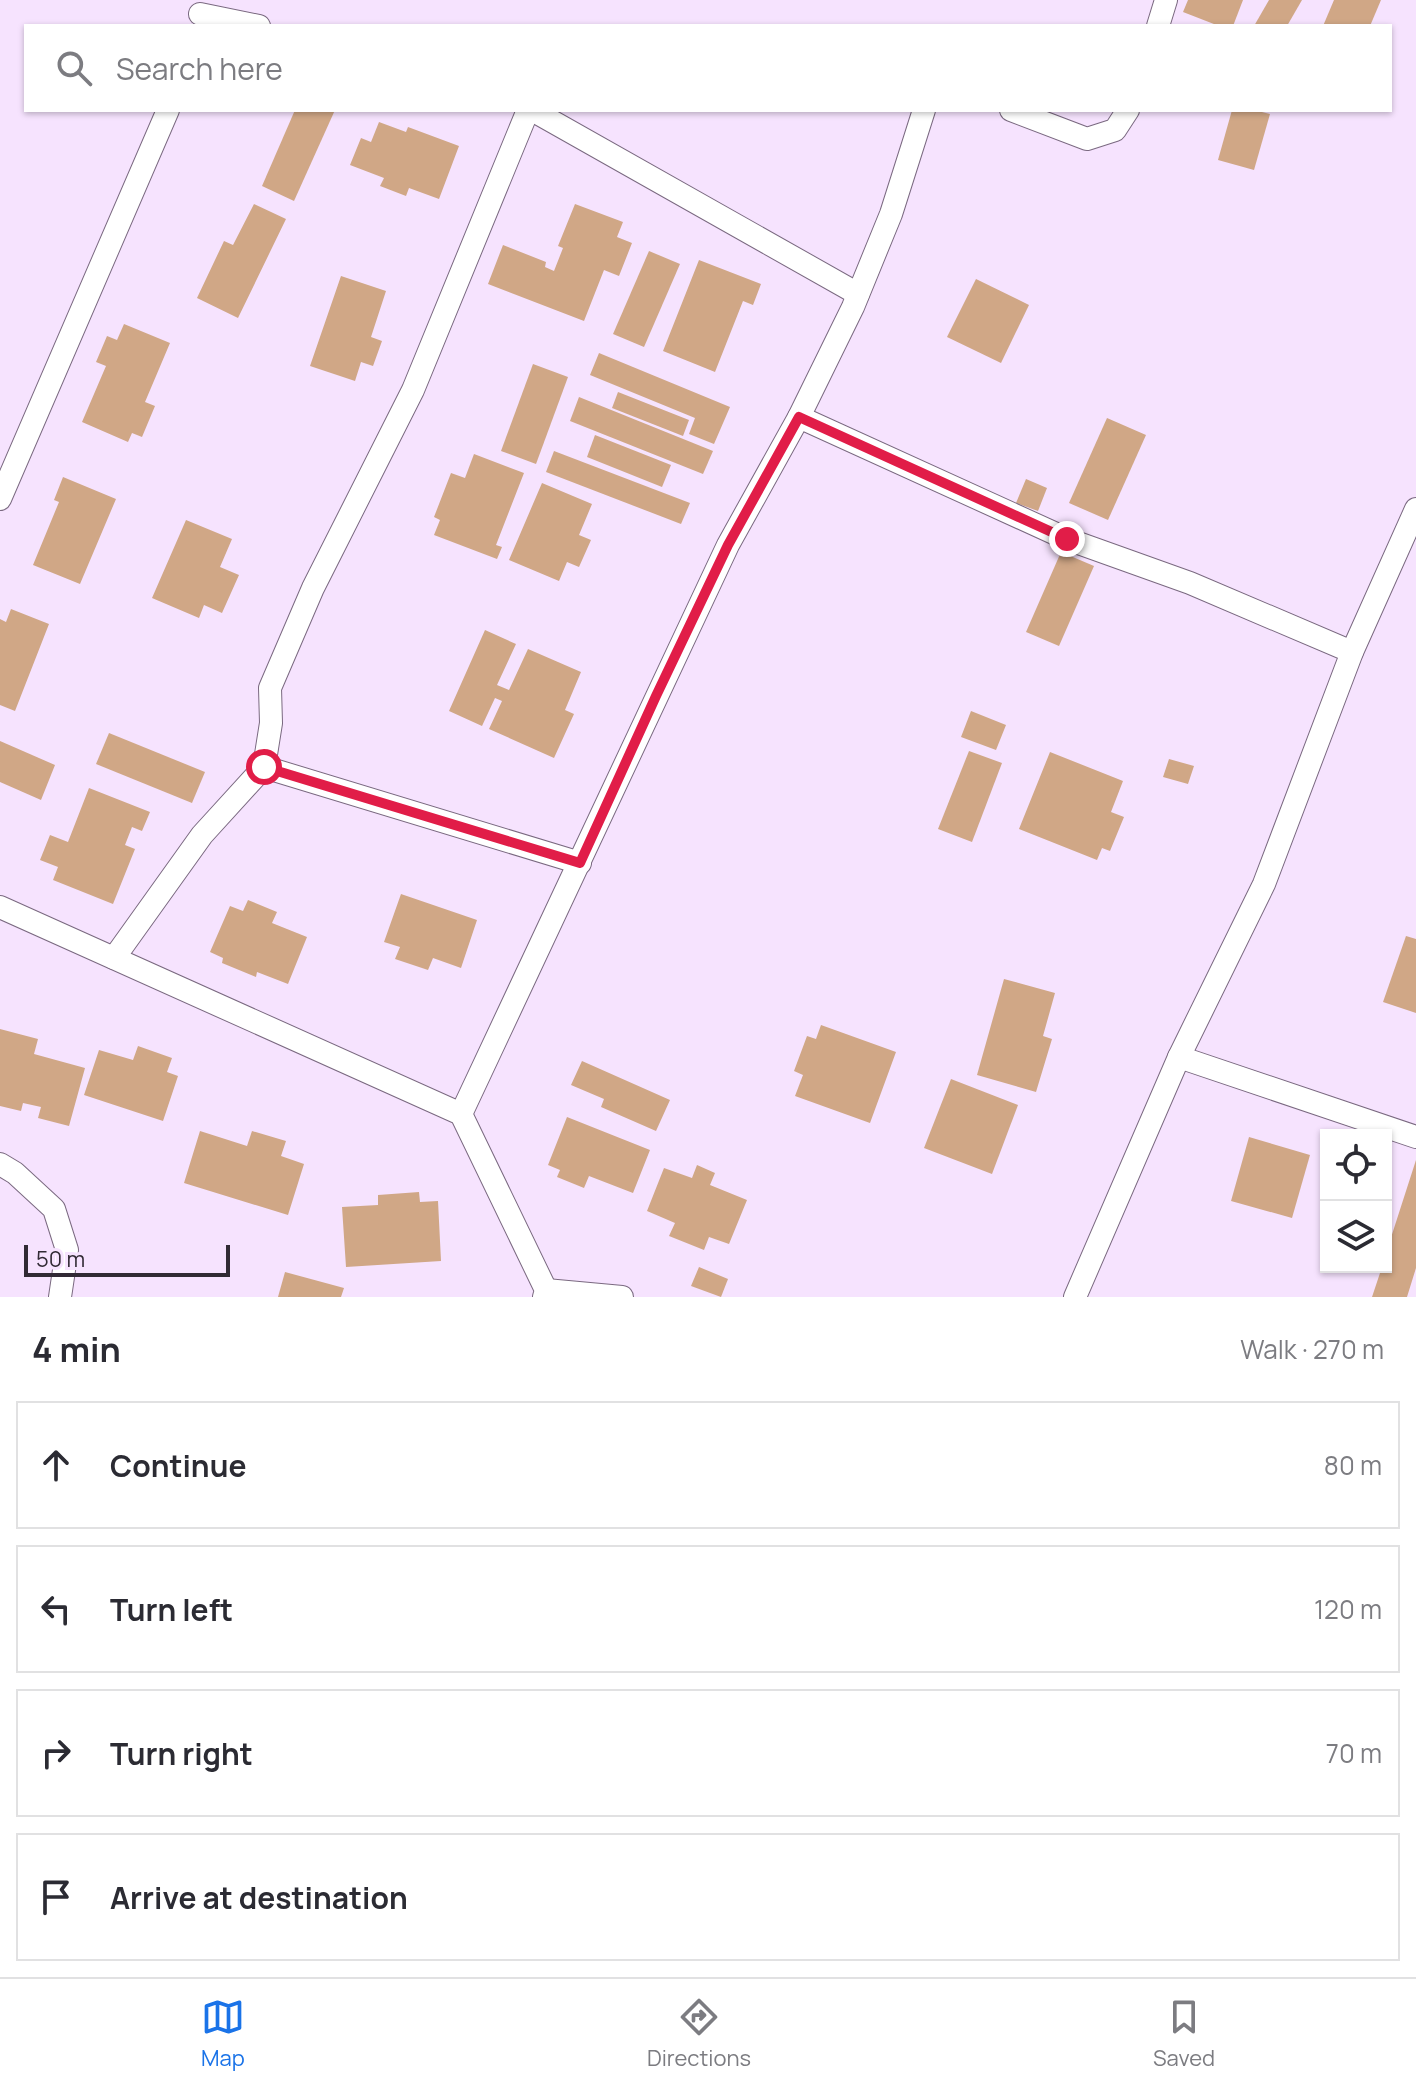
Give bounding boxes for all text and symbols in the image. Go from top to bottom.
search box [24,24,1392,112]
icon: search [52,46,96,90]
text: Search here [116,48,283,89]
route end [1049,521,1085,557]
route start [246,749,282,785]
map controls [1320,1129,1392,1273]
button: locate [1320,1129,1392,1201]
button: layers [1320,1201,1392,1273]
scale bar [24,1241,230,1277]
text: 50 m [36,1244,85,1274]
text: 4 min [32,1326,121,1372]
text: Walk · 270 m [1240,1331,1384,1367]
icon: ahead [34,1443,78,1487]
text: Continue [110,1445,246,1486]
text: 80 m [1324,1447,1382,1483]
icon: left [34,1587,78,1631]
text: Turn left [110,1589,233,1630]
text: 120 m [1314,1591,1382,1627]
icon: right [34,1731,78,1775]
text: Turn right [110,1733,253,1774]
text: 70 m [1326,1735,1382,1771]
icon: arrive [34,1875,78,1919]
text: Arrive at destination [110,1877,408,1918]
tab: Map [201,1995,245,2073]
tab: Directions [647,1995,751,2073]
tab: Saved [1153,1995,1215,2073]

